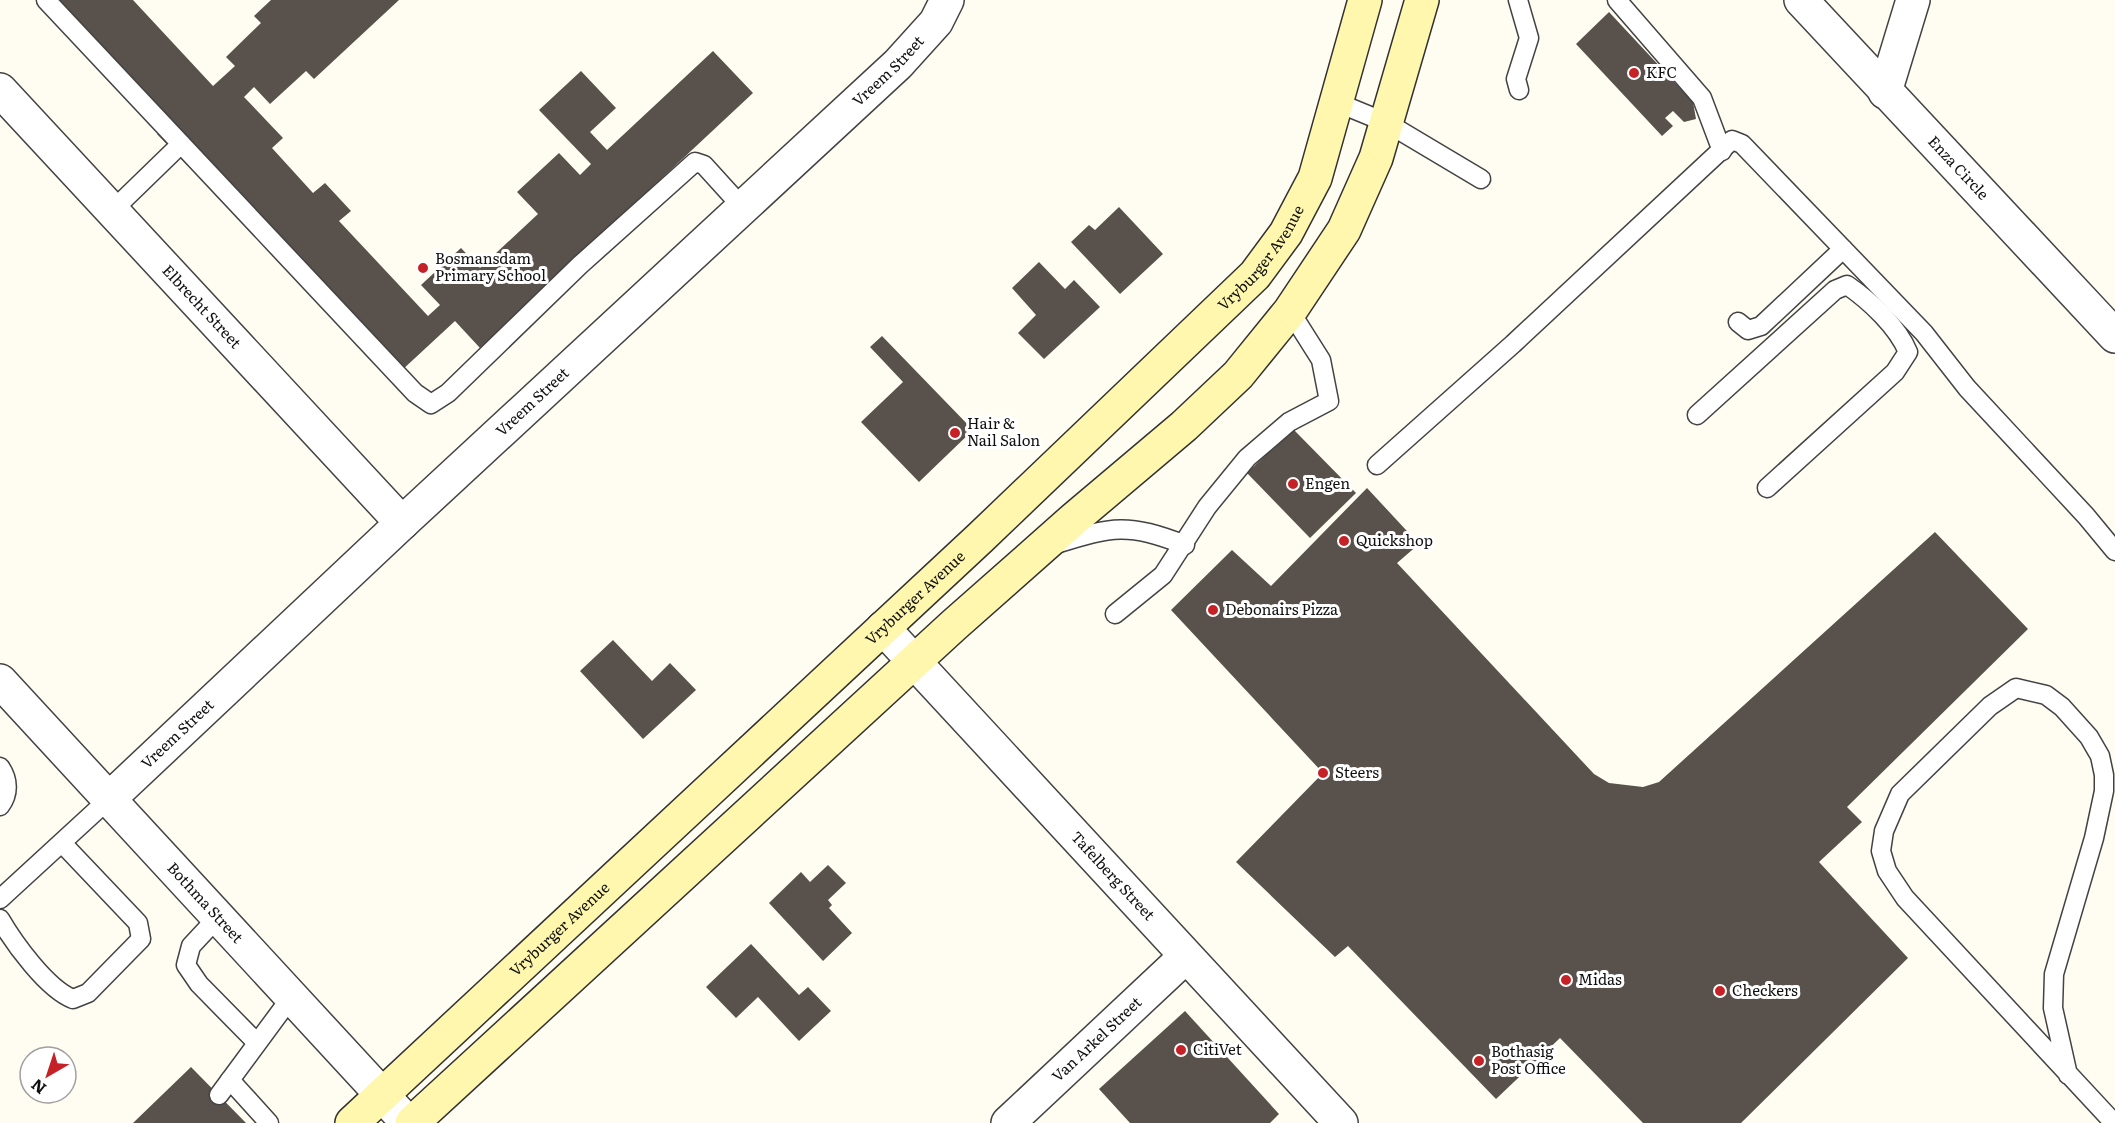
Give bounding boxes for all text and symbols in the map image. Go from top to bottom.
street label: Vreem Street [846,30,929,111]
place label: KFC [1646,60,1677,83]
marker: KFC [1627,66,1641,80]
street label: Enza Circle [1923,130,1995,204]
street label: Vryburger Avenue [1212,200,1309,315]
place label: Bosmansdam Primary School [435,246,546,286]
street label: Elbrecht Street [158,259,247,353]
marker: Bosmansdam Primary School [416,261,430,275]
street label: Vreem Street [490,361,573,441]
place label: Hair & Nail Salon [967,411,1040,451]
marker: Hair & Nail Salon [948,426,962,440]
place label: Engen [1305,471,1350,494]
marker: Engen [1286,477,1300,491]
place label: Quickshop [1356,528,1433,551]
marker: Quickshop [1337,534,1351,548]
street label: Vryburger Avenue [859,544,970,650]
place label: Debonairs Pizza [1225,597,1339,620]
marker: Debonairs Pizza [1206,603,1220,617]
street label: Vreem Street [135,693,218,773]
place label: Steers [1335,760,1379,783]
marker: Steers [1316,766,1330,780]
street label: Tafelberg Street [1066,825,1161,925]
street label: Bothma Street [163,856,249,948]
street label: Vryburger Avenue [504,876,614,981]
place label: Midas [1578,967,1622,990]
marker: Midas [1559,973,1573,987]
place label: Checkers [1732,978,1798,1001]
marker: Checkers [1713,984,1727,998]
street label: Van Arkel Street [1046,990,1146,1087]
place label: CitiVet [1193,1037,1242,1060]
place label: Bothasig Post Office [1491,1039,1566,1079]
marker: CitiVet [1174,1043,1188,1057]
north arrow [18,1045,78,1105]
marker: Bothasig Post Office [1472,1054,1486,1068]
text: N [25,1074,51,1101]

